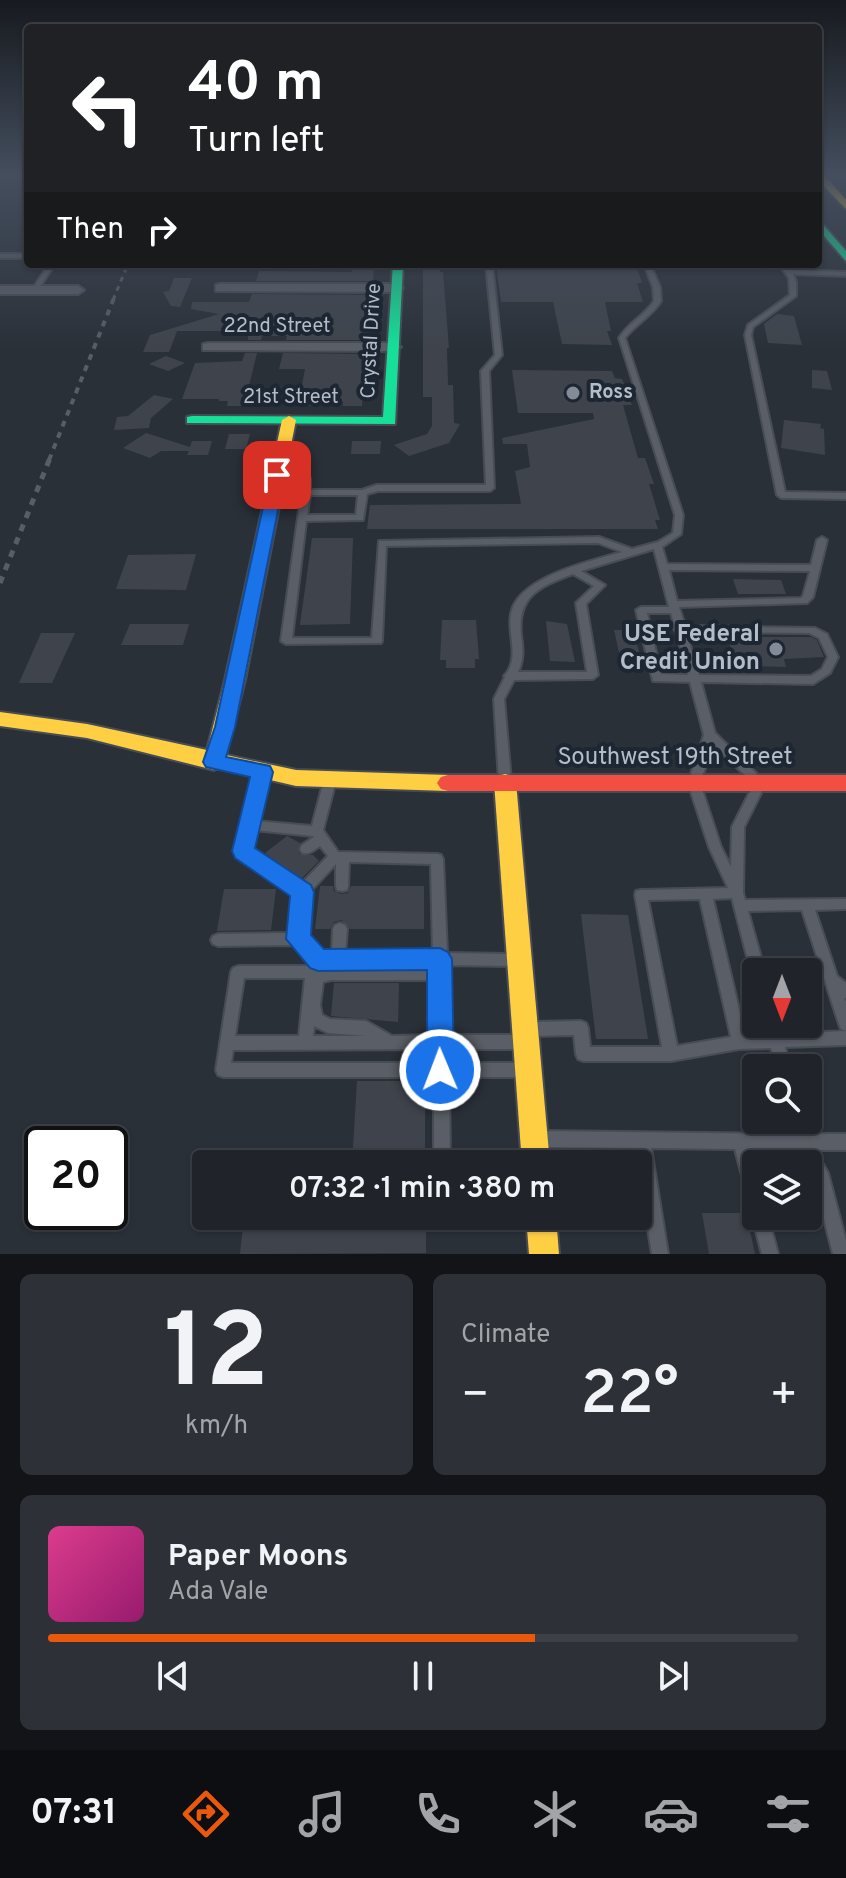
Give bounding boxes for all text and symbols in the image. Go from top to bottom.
text: 40 m [188,50,324,120]
icon: left [56,56,160,160]
text: Turn left [188,119,325,165]
icon: right [140,208,184,252]
text: Then [56,212,124,249]
street label: Crystal Drive [356,283,388,399]
street label: 22nd Street [223,314,331,340]
place label: Ross [589,380,633,406]
marker: Ross [564,384,582,402]
street label: 21st Street [243,385,339,411]
pin [243,441,311,509]
icon: arrive [255,453,299,497]
place label: USE Federal Credit Union [620,620,760,678]
marker: USE Federal Credit Union [767,640,785,658]
street label: Southwest 19th Street [557,743,793,773]
north arrow [742,958,822,1038]
map controls [742,958,822,1230]
position arrow [398,1028,482,1112]
button: search [742,1054,822,1134]
speed limit sign: 20 [24,1126,128,1230]
button: layers [742,1150,822,1230]
text: 07:32 · 1 min · 380 m [289,1171,555,1208]
text: 12 [164,1292,269,1424]
text: Climate [461,1319,550,1352]
text: 22° [580,1359,679,1435]
text: − [461,1369,489,1425]
text: + [770,1369,798,1425]
text: km/h [185,1410,248,1443]
text: Paper Moons [168,1539,348,1576]
text: Ada Vale [168,1576,268,1609]
icon: previous [151,1654,195,1698]
icon: pause [401,1654,445,1698]
icon: next [651,1654,695,1698]
icon: directions [178,1786,234,1842]
icon: music [294,1786,350,1842]
icon: phone [410,1786,466,1842]
icon: climate [527,1786,583,1842]
icon: car [643,1786,699,1842]
icon: filters [760,1786,816,1842]
text: 07:31 [30,1791,117,1837]

